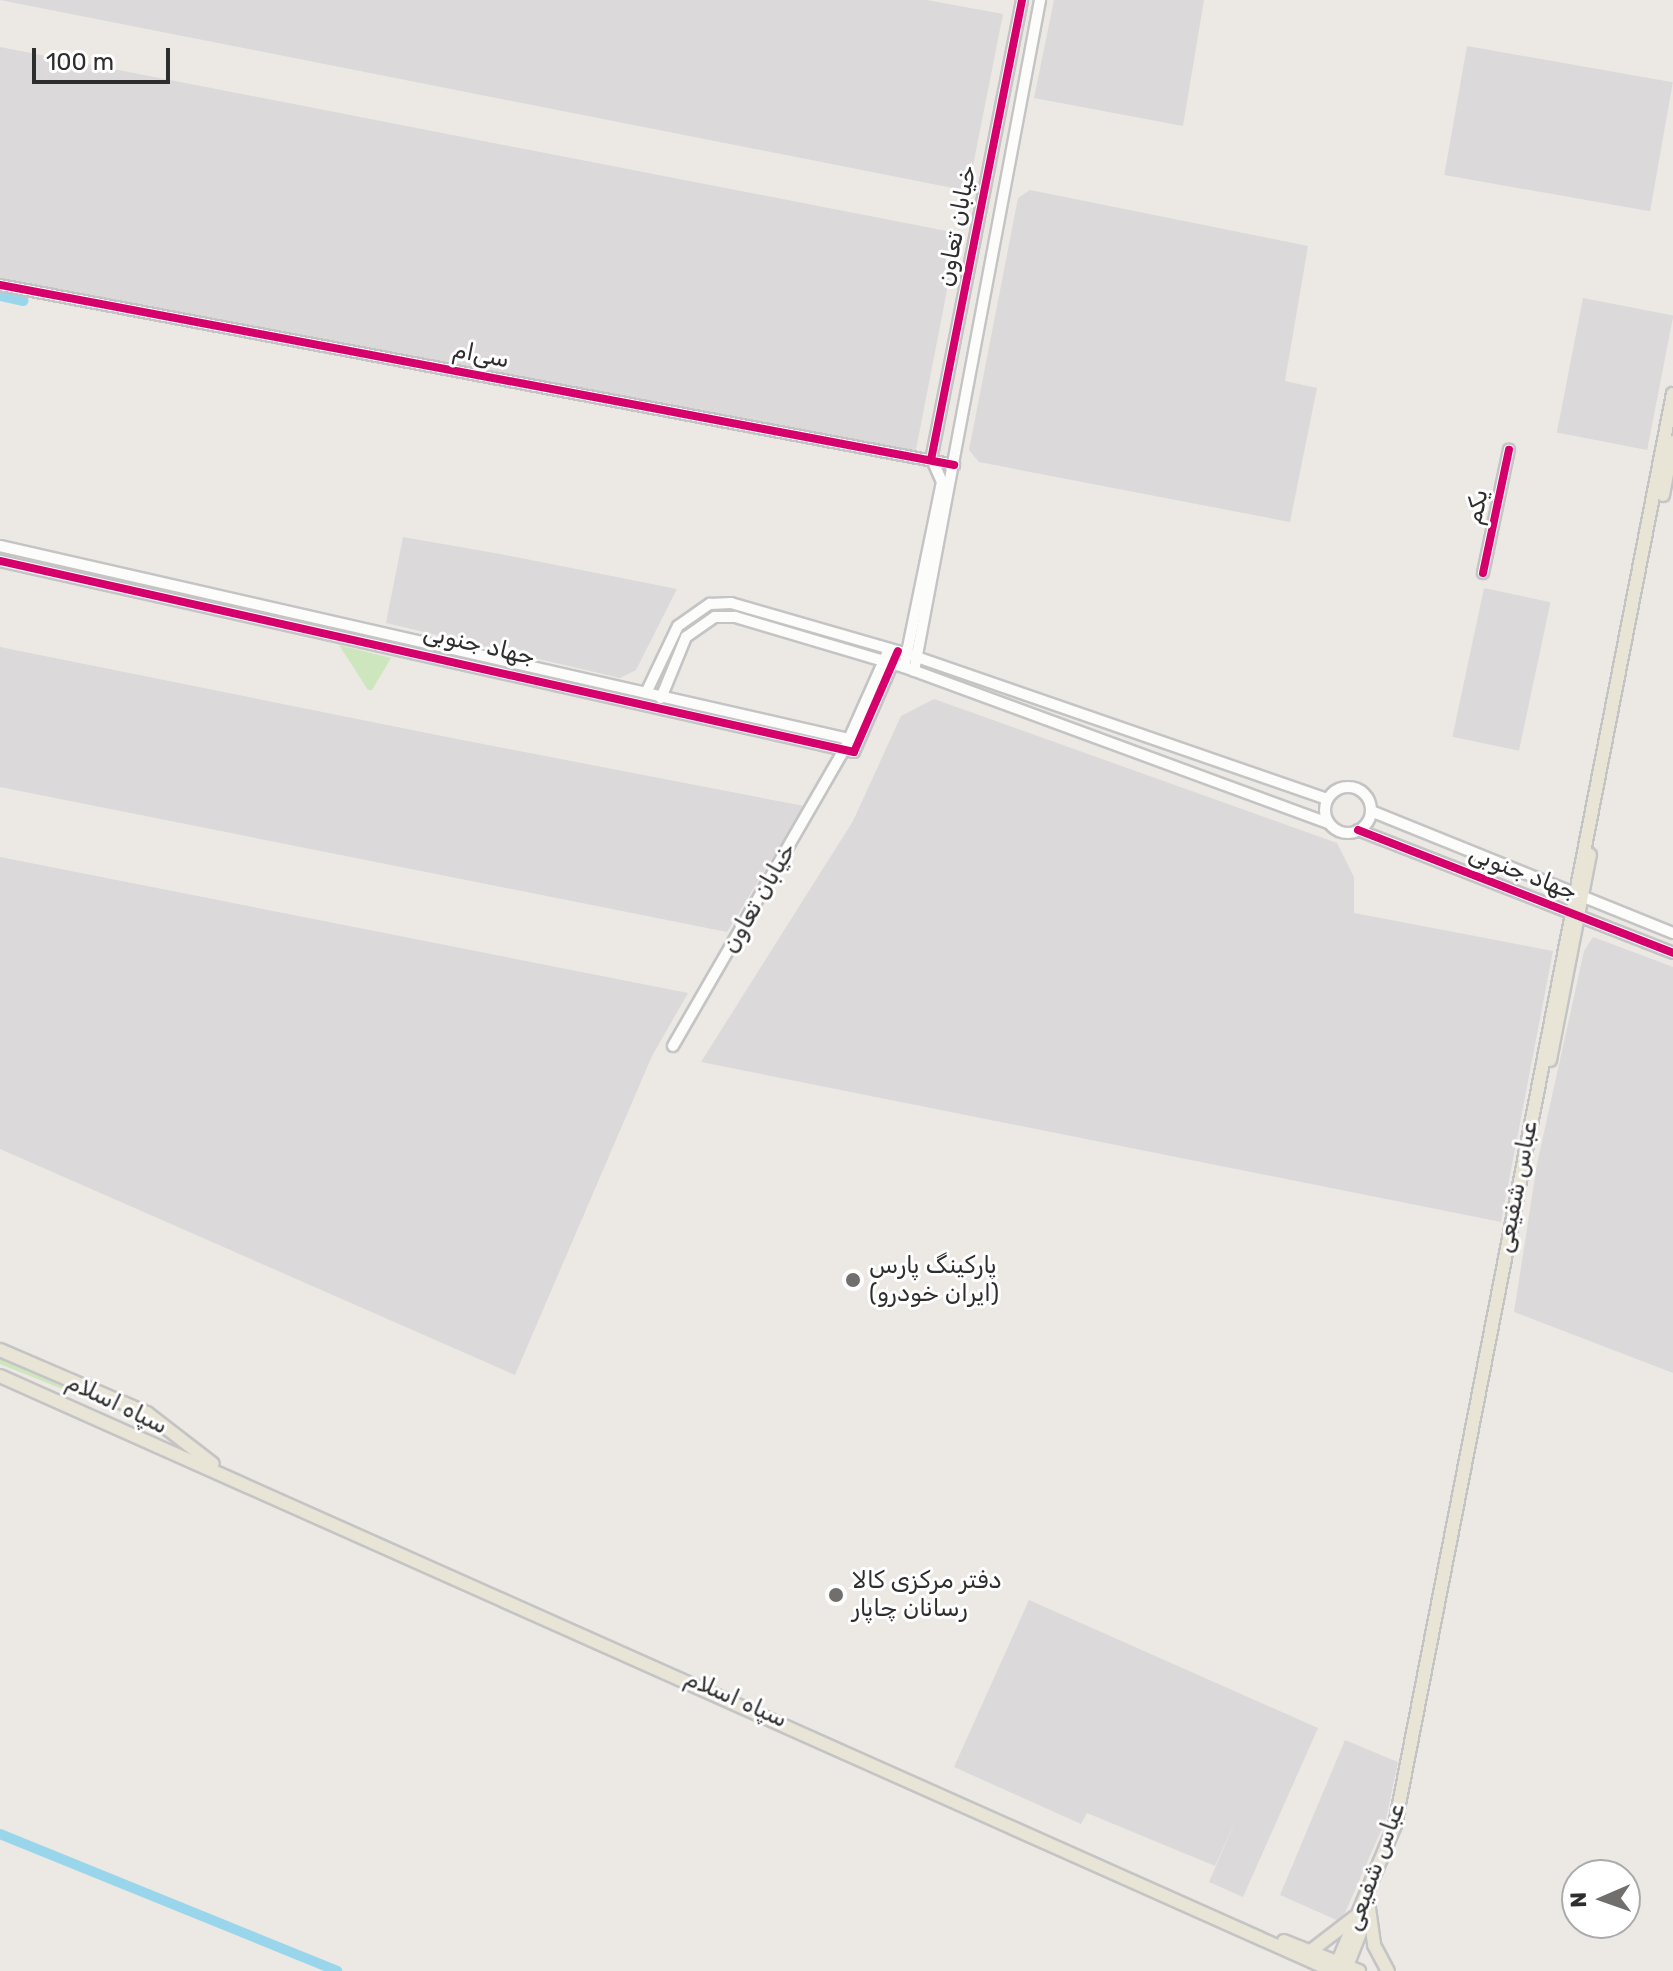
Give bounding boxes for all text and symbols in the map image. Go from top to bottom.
scale bar [36,32,174,82]
text: 100 m [46,48,114,76]
street label: خیابان تعاون [931,163,983,289]
street label: سی‌ام [450,335,512,375]
street label: یکم [1459,487,1495,527]
street label: جهاد جنوبی [420,618,538,672]
street label: خیابان تعاون [716,838,802,958]
street label: جهاد جنوبی [1465,839,1581,907]
street label: عباس شفیعی [1490,1119,1544,1255]
place label: پارکینگ پارس (ایران خودرو) [869,1252,999,1308]
marker: پارکینگ پارس (ایران خودرو) [844,1271,862,1289]
street label: سپاه اسلام [62,1367,172,1441]
place label: دفتر مرکزی کالا رسانان چاپار [852,1567,1002,1623]
marker: دفتر مرکزی کالا رسانان چاپار [827,1586,845,1604]
street label: سپاه اسلام [681,1664,791,1734]
street label: عباس شفیعی [1339,1799,1411,1935]
north arrow [1561,1859,1641,1939]
text: N [1565,1891,1592,1908]

